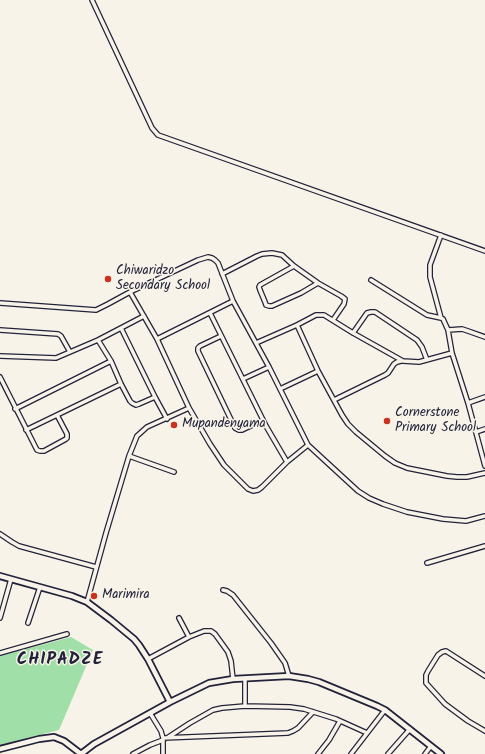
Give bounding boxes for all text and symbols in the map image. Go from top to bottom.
place label: Chiwaridzo Secondary School [116,264,210,295]
marker: Chiwaridzo Secondary School [103,274,113,284]
place label: Cornerstone Primary School [395,406,476,437]
marker: Cornerstone Primary School [382,416,392,426]
place label: Mupandenyama [182,417,266,433]
marker: Mupandenyama [169,420,179,430]
place label: Marimira [102,588,150,604]
marker: Marimira [89,591,99,601]
district label: CHIPADZE [17,651,103,671]

